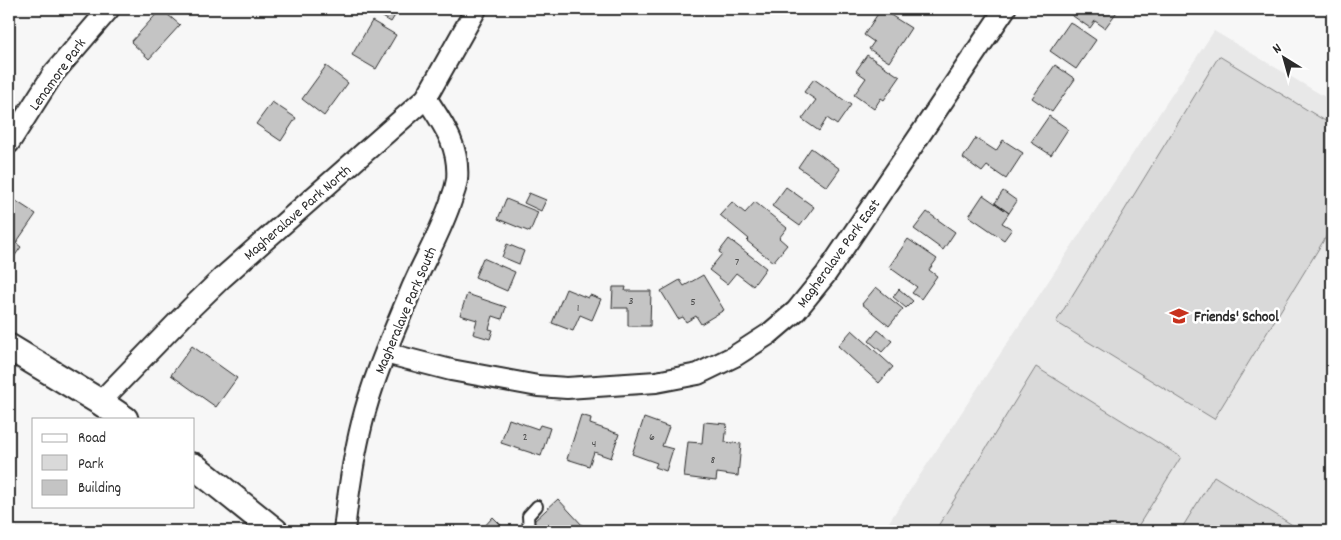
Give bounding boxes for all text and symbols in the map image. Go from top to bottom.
north arrow [1258,32,1308,82]
street label: Lenamore Park [25,34,92,116]
text: N [1269,39,1286,59]
street label: Magheralave Park North [240,160,357,267]
street label: Magheralave Park East [792,195,887,313]
street label: Magheralave Park South [370,244,444,378]
house number: 7 [735,254,740,271]
house number: 3 [628,293,634,310]
house number: 5 [690,294,696,311]
house number: 1 [577,300,579,317]
school or university icon: Friends' School [1168,305,1190,327]
place label: Friends' School [1194,307,1279,329]
legend [32,418,195,508]
text: Road [78,428,106,450]
house number: 2 [522,429,528,446]
house number: 6 [649,429,655,446]
house number: 4 [592,436,597,453]
house number: 8 [711,452,716,469]
text: Park [78,454,104,476]
text: Building [78,478,121,500]

